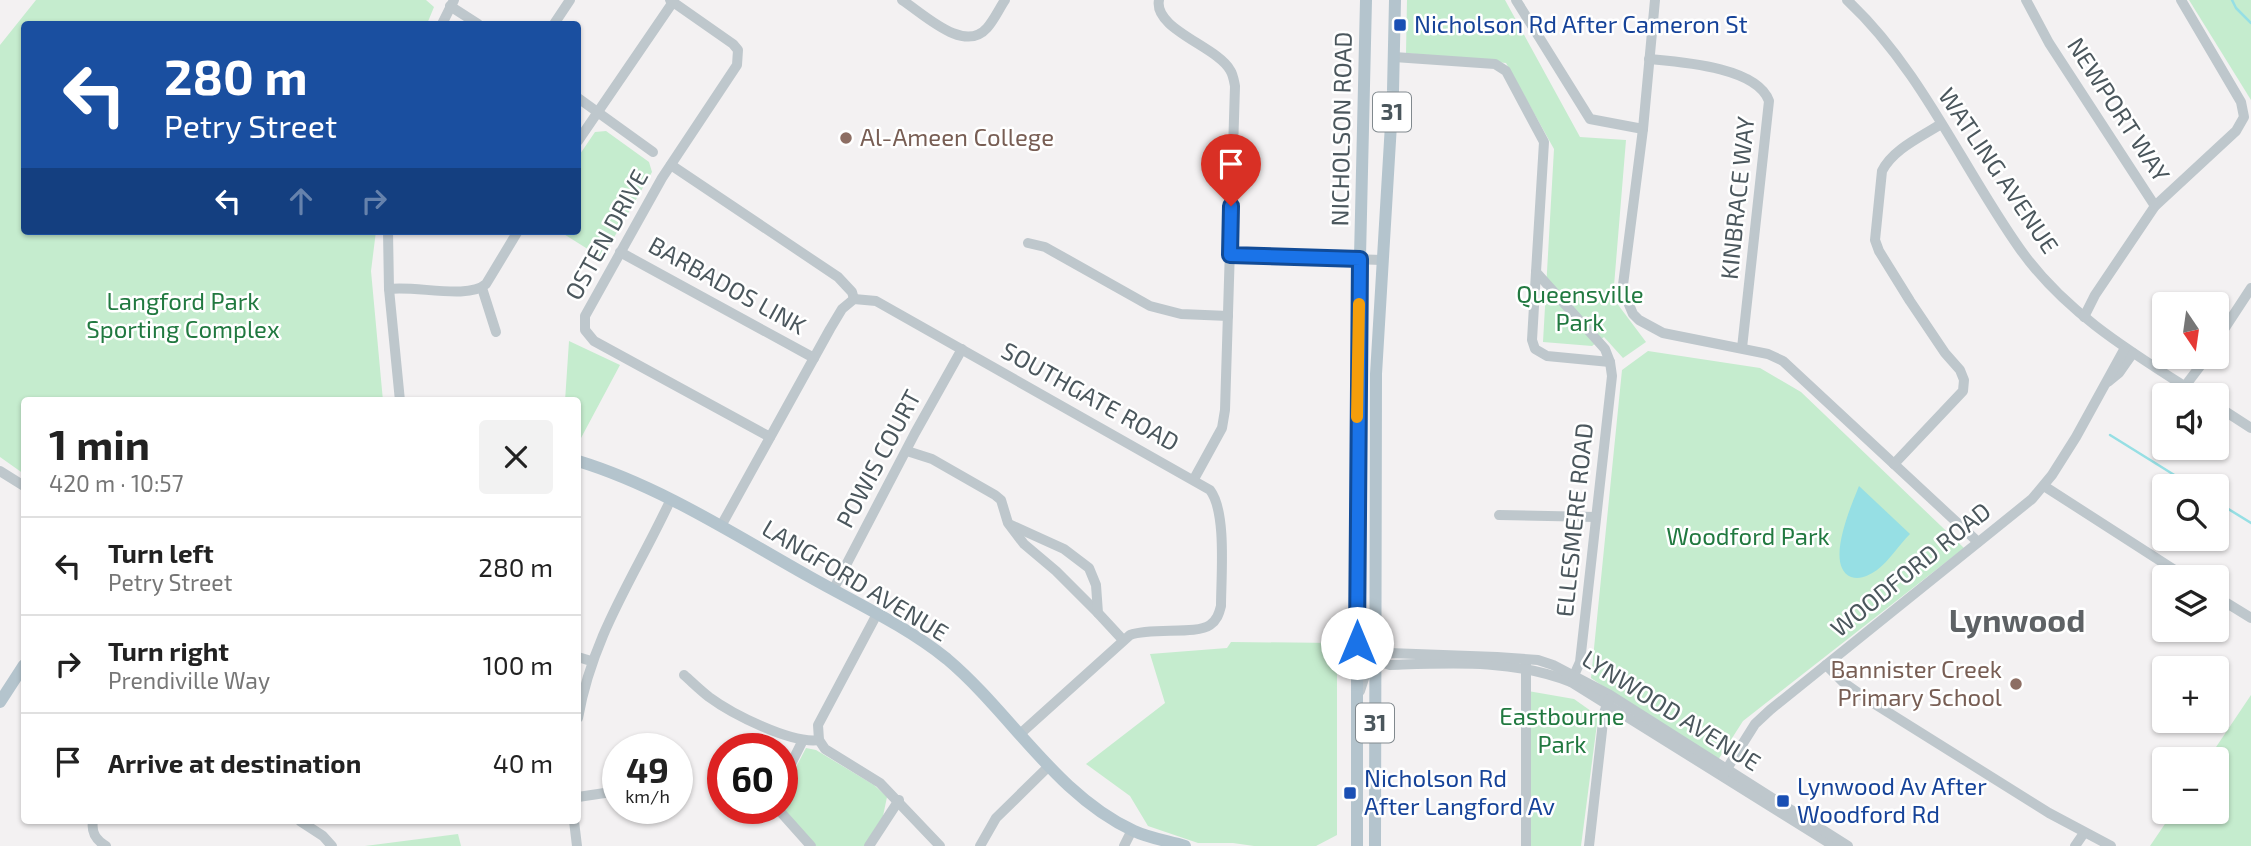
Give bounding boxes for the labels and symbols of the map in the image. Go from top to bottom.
place label: Nicholson Rd After Cameron St [1414,9,1748,38]
marker: Nicholson Rd After Cameron St [1392,17,1408,33]
street label: NICHOLSON ROAD [1324,31,1357,227]
street label: NEWPORT WAY [2062,32,2177,187]
street label: WATLING AVENUE [1933,82,2065,259]
road number: 31 [1373,92,1411,132]
street label: KINBRACE WAY [1714,115,1760,281]
place label: Al-Ameen College [860,122,1054,151]
marker: Al-Ameen College [838,130,854,146]
pin [1201,134,1261,206]
street label: OSTEN DRIVE [558,164,653,304]
street label: BARBADOS LINK [644,230,811,340]
park label: Queensville Park [1516,279,1644,336]
park label: Langford Park Sporting Complex [86,286,280,343]
north arrow [2152,292,2230,369]
street label: SOUTHGATE ROAD [997,335,1185,456]
street label: POWIS COURT [829,384,926,532]
street label: ELLESMERE ROAD [1549,421,1598,618]
street label: WOODFORD ROAD [1824,495,1996,642]
street label: LANGFORD AVENUE [757,513,954,647]
park label: Woodford Park [1666,521,1830,550]
district label: Lynwood [1949,600,2085,639]
position arrow [1320,606,1394,680]
street label: LYNWOOD AVENUE [1577,643,1766,776]
place label: Bannister Creek Primary School [1830,654,2002,711]
marker: Bannister Creek Primary School [2008,676,2024,692]
park label: Eastbourne Park [1499,701,1625,758]
road number: 31 [1356,704,1394,743]
speed limit sign: 60 [707,733,798,824]
place label: Nicholson Rd After Langford Av [1364,763,1555,820]
place label: Lynwood Av After Woodford Rd [1797,771,1987,828]
marker: Nicholson Rd After Langford Av [1342,785,1358,801]
marker: Lynwood Av After Woodford Rd [1775,793,1791,809]

